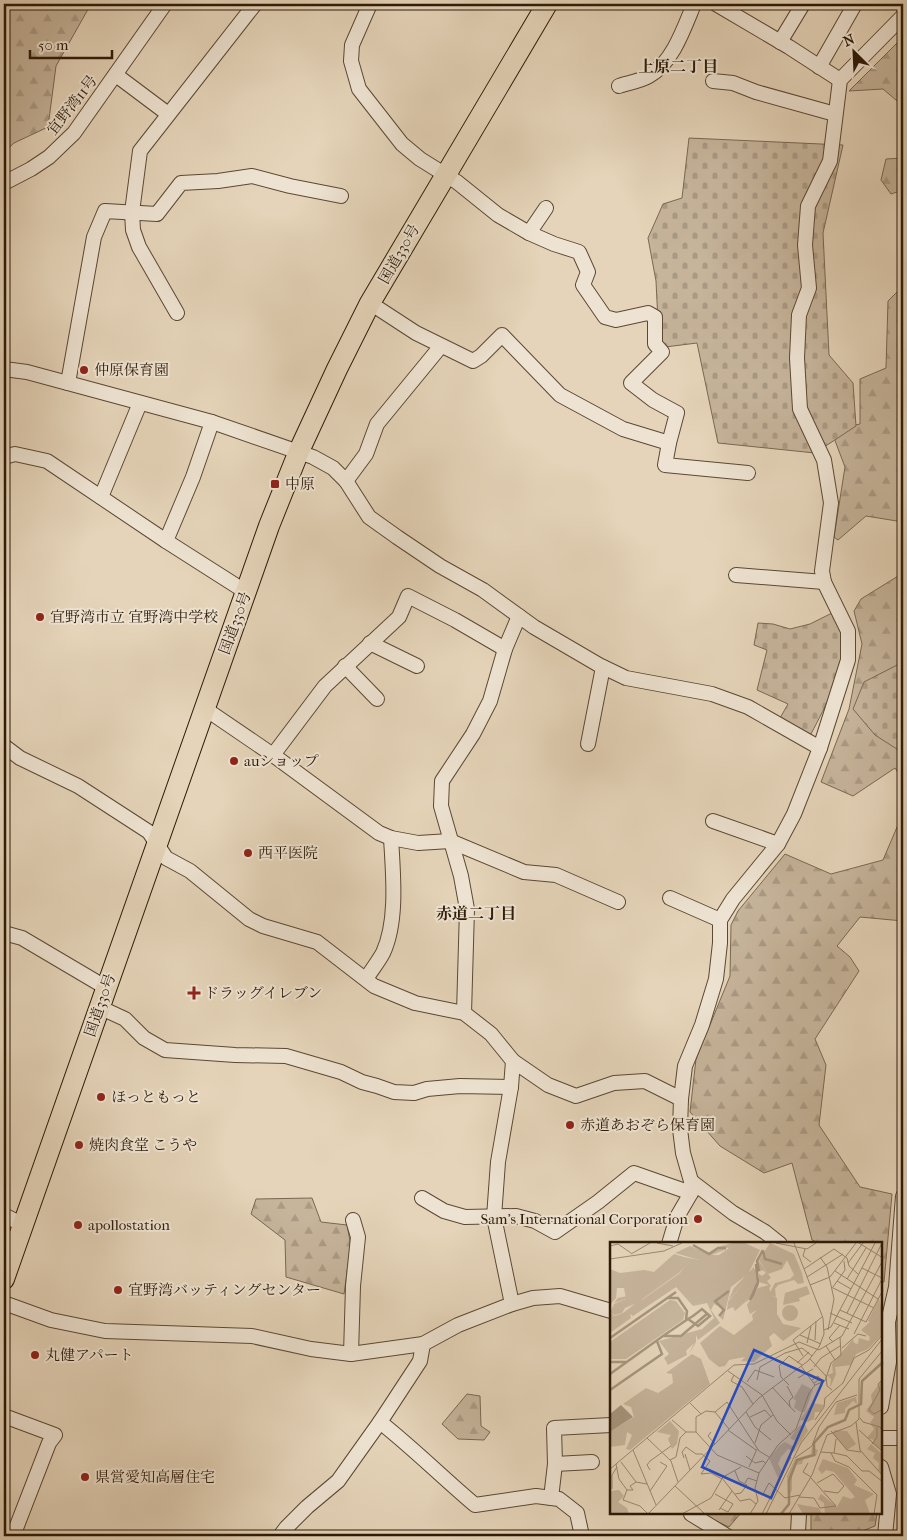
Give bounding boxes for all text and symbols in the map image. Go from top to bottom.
scale bar [30,28,112,60]
north arrow [830,28,880,78]
text: N [841,31,858,51]
text: 50 m [38,36,69,54]
district label: 上原二丁目 [638,57,718,76]
street label: 宜野湾11号 [43,72,101,138]
street label: 国道330号 [375,221,423,287]
place label: 仲原保育園 [94,361,169,379]
marker: 仲原保育園 [78,364,90,376]
place label: 中原 [285,475,315,493]
marker: 中原 [269,478,281,490]
street label: 国道330号 [215,589,255,657]
place label: 宜野湾市立 宜野湾中学校 [50,608,218,626]
marker: 宜野湾市立 宜野湾中学校 [34,611,46,623]
place label: auショップ [244,752,319,770]
marker: auショップ [228,755,240,767]
place label: 西平医院 [258,844,318,862]
marker: 西平医院 [242,847,254,859]
district label: 赤道二丁目 [436,904,516,923]
street label: 国道330号 [81,971,119,1039]
place label: ドラッグイレブン [204,984,322,1002]
marker: ドラッグイレブン [188,987,200,999]
place label: ほっともっと [111,1088,201,1106]
marker: ほっともっと [95,1091,107,1103]
place label: 赤道あおぞら保育園 [580,1116,715,1134]
marker: 赤道あおぞら保育園 [564,1119,576,1131]
place label: 焼肉食堂 こうや [89,1136,197,1154]
marker: 焼肉食堂 こうや [73,1139,85,1151]
place label: Sam's International Corporation [480,1210,688,1228]
marker: Sam's International Corporation [692,1213,704,1225]
place label: apollostation [88,1216,170,1234]
marker: apollostation [72,1219,84,1231]
inset map [610,1242,882,1515]
place label: 宜野湾バッティングセンター [128,1281,321,1299]
marker: 宜野湾バッティングセンター [112,1284,124,1296]
place label: 丸健アパート [45,1346,134,1364]
marker: 丸健アパート [29,1349,41,1361]
place label: 県営愛知高層住宅 [95,1468,215,1486]
marker: 県営愛知高層住宅 [79,1471,91,1483]

